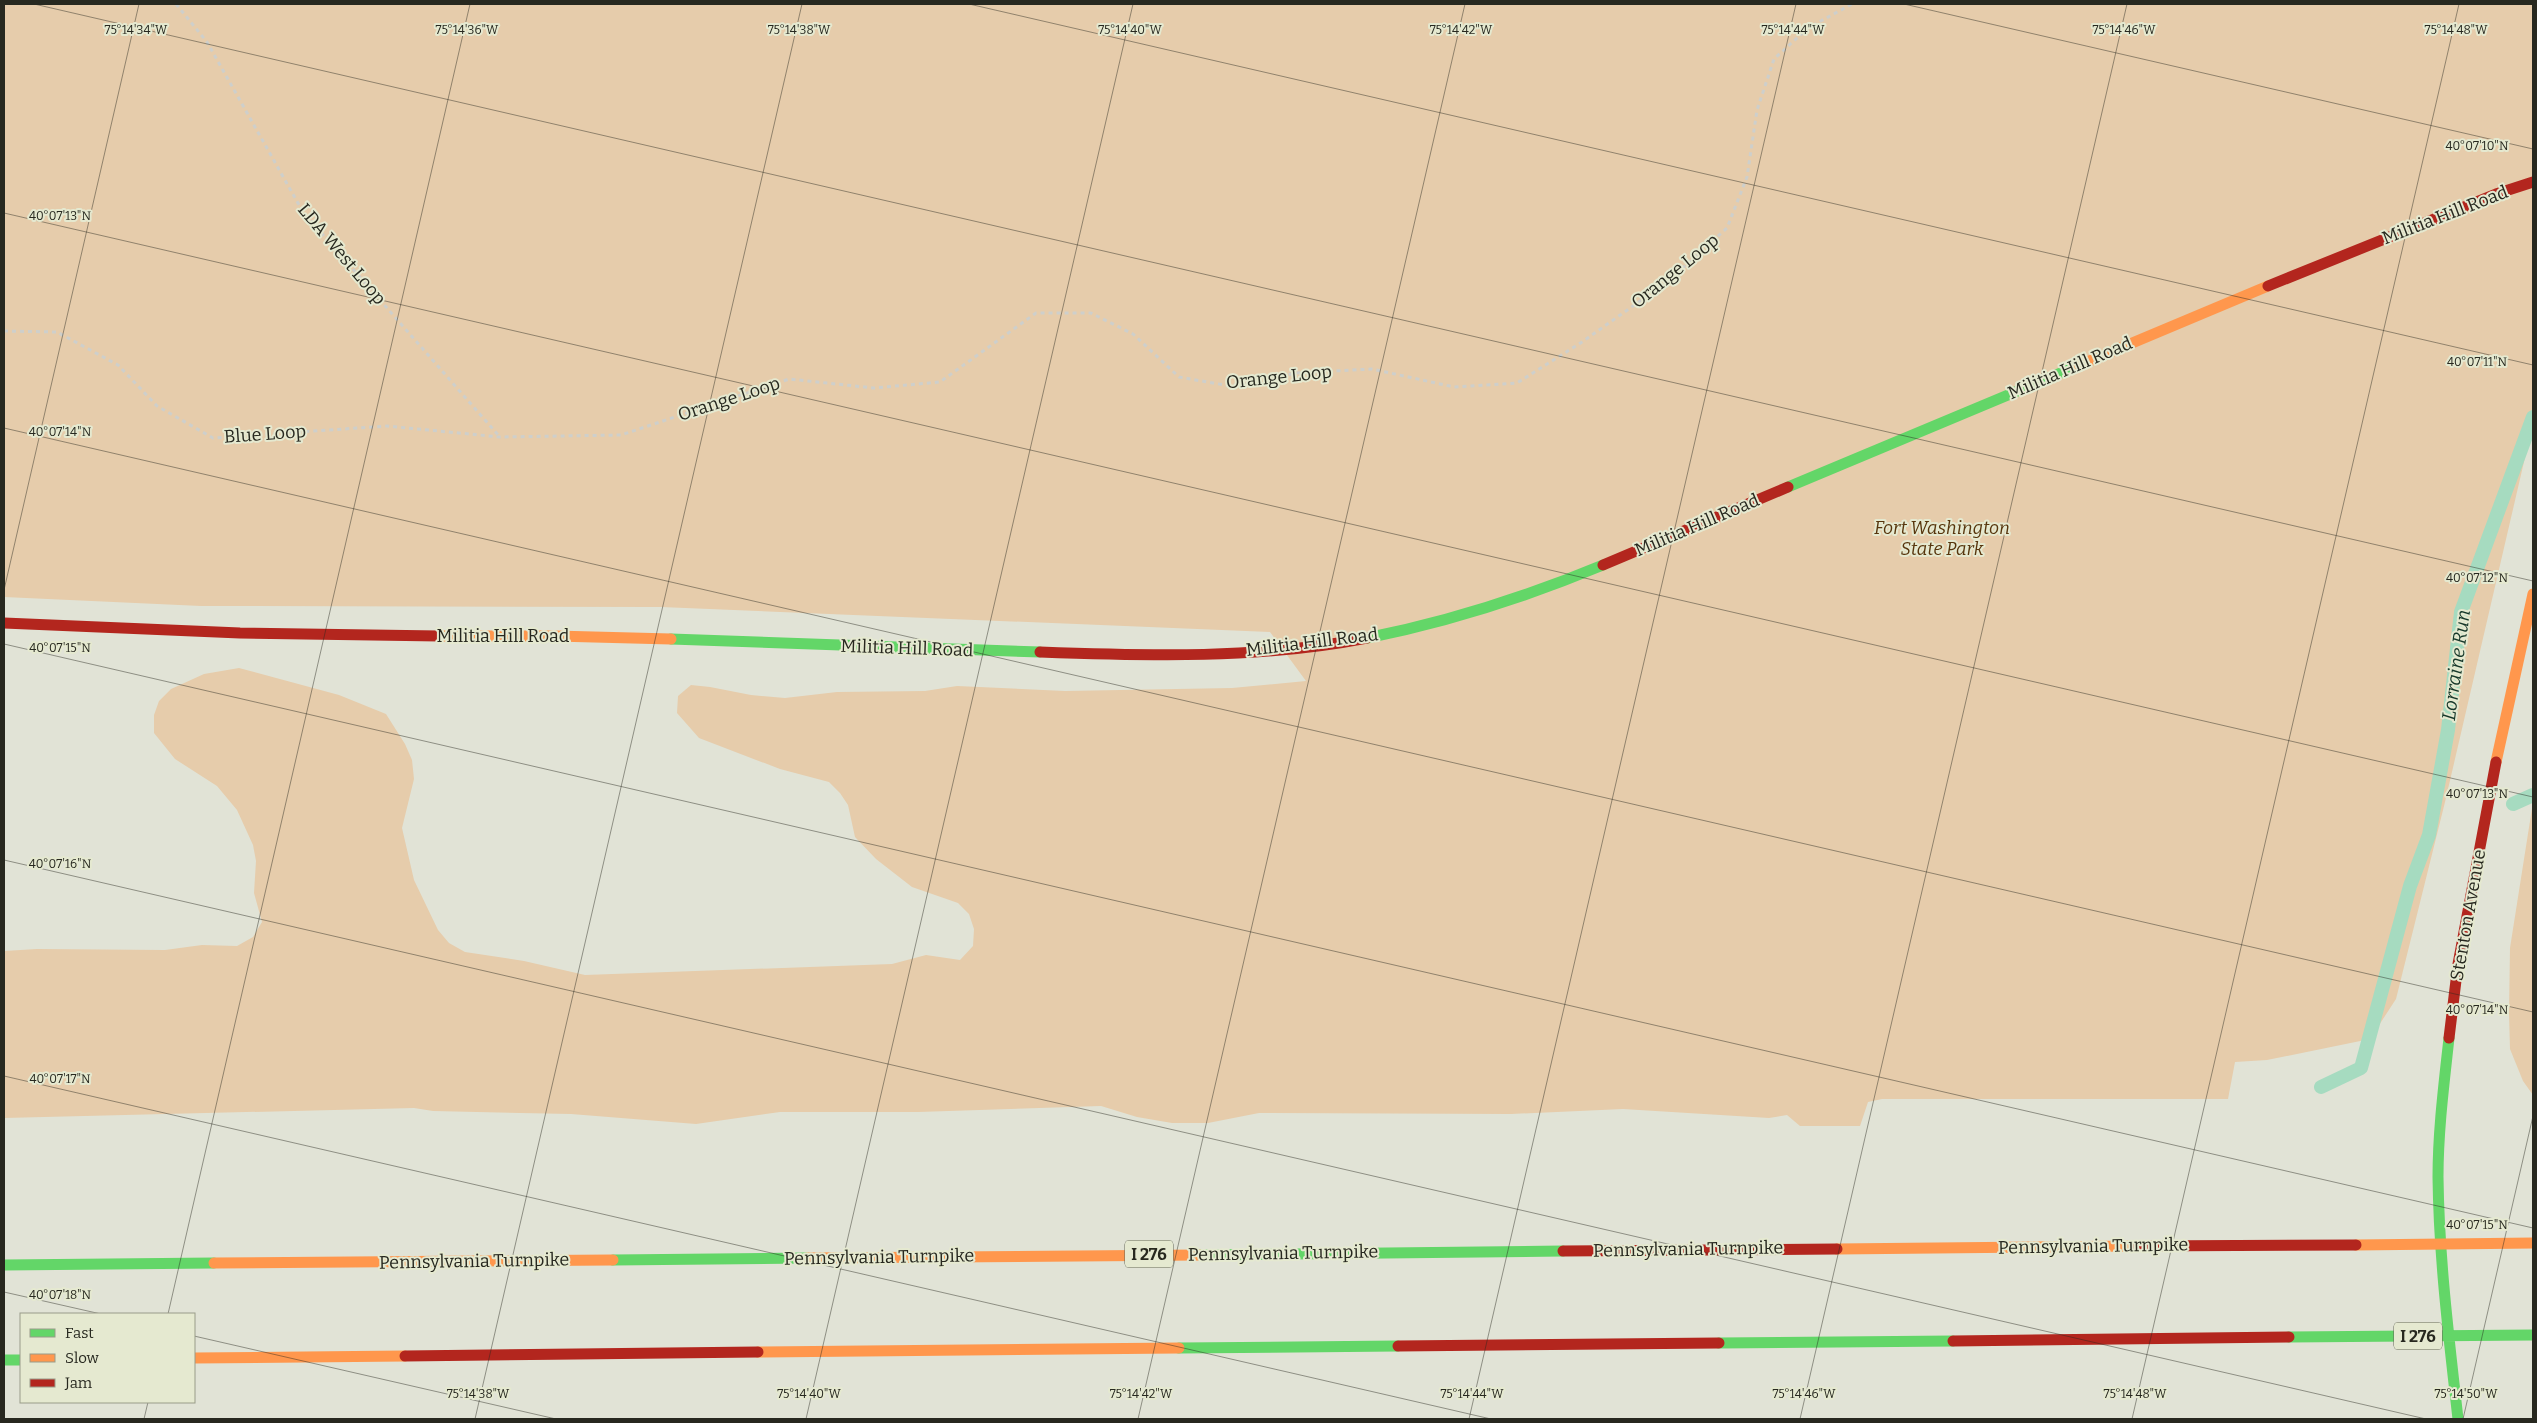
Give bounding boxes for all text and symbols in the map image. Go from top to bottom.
text: 75°14'34"W [105,23,168,37]
text: 75°14'36"W [436,23,499,37]
text: 75°14'38"W [768,23,831,37]
text: 75°14'40"W [1098,23,1163,37]
text: 75°14'42"W [1430,23,1493,37]
text: 75°14'44"W [1762,23,1825,37]
text: 75°14'46"W [2093,23,2156,37]
text: 75°14'48"W [2425,23,2488,37]
text: 40°07'10"N [2445,139,2509,153]
street label: Militia Hill Road [2379,181,2511,249]
street label: LDA West Loop [293,199,391,309]
text: 40°07'13"N [29,209,91,223]
street label: Orange Loop [1627,229,1723,313]
street label: Militia Hill Road [2004,332,2136,404]
text: 40°07'11"N [2447,355,2508,369]
street label: Orange Loop [1225,361,1333,393]
street label: Orange Loop [675,372,783,426]
street label: Blue Loop [223,420,307,448]
text: 40°07'14"N [29,425,92,439]
street label: Militia Hill Road [1631,489,1763,561]
park label: Fort Washington State Park [1874,517,2010,560]
text: 40°07'12"N [2446,571,2508,585]
water label: Lorraine Run [2437,608,2475,722]
street label: Militia Hill Road [1245,623,1380,661]
street label: Militia Hill Road [436,625,570,647]
street label: Militia Hill Road [840,635,974,661]
text: 40°07'15"N [29,641,91,655]
text: 40°07'13"N [2446,787,2508,801]
street label: Stenton Avenue [2446,848,2490,982]
text: 40°07'16"N [29,857,92,871]
text: 40°07'14"N [2446,1003,2509,1017]
text: 40°07'17"N [29,1072,91,1086]
text: 40°07'15"N [2446,1218,2508,1232]
street label: Pennsylvania Turnpike [1998,1233,2188,1259]
street label: Pennsylvania Turnpike [1593,1236,1783,1262]
road number: I 276 [1125,1240,1173,1268]
street label: Pennsylvania Turnpike [1188,1240,1378,1266]
street label: Pennsylvania Turnpike [784,1244,974,1270]
street label: Pennsylvania Turnpike [379,1248,569,1274]
text: 40°07'18"N [29,1288,92,1302]
legend [20,1313,195,1403]
road number: I 276 [2394,1322,2442,1350]
text: Fast [65,1324,94,1342]
text: Slow [65,1349,100,1367]
text: Jam [64,1374,93,1392]
text: 75°14'38"W [447,1387,510,1401]
text: 75°14'40"W [777,1387,842,1401]
text: 75°14'42"W [1110,1387,1173,1401]
text: 75°14'44"W [1441,1387,1504,1401]
text: 75°14'46"W [1773,1387,1836,1401]
text: 75°14'48"W [2104,1387,2167,1401]
text: 75°14'50"W [2434,1387,2498,1401]

